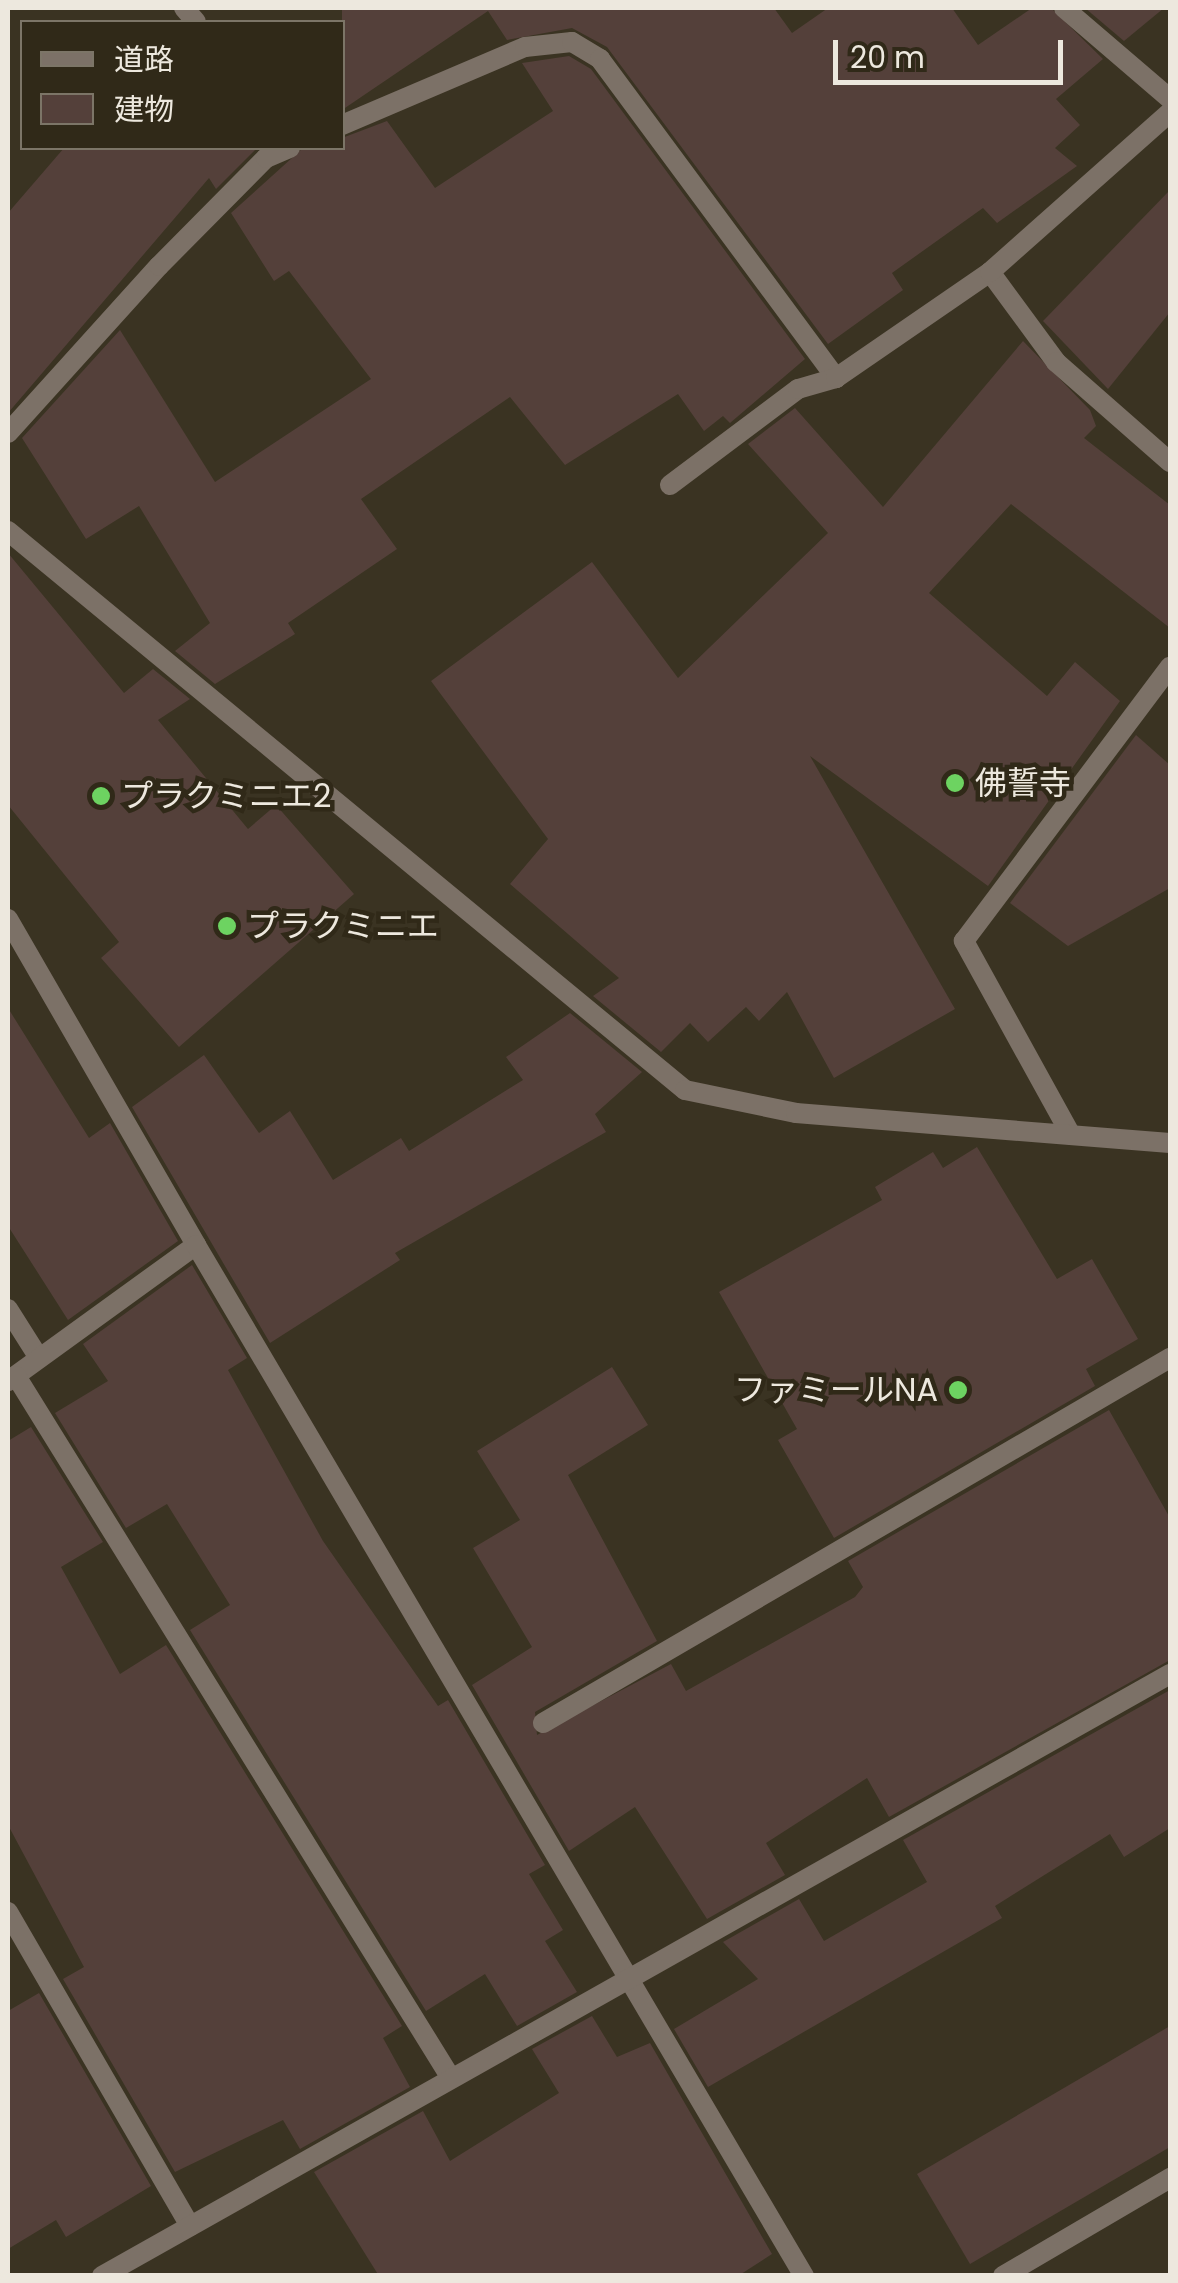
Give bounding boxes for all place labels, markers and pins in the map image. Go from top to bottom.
place label: 佛誓寺 [975,764,1071,802]
marker: 佛誓寺 [944,772,966,794]
place label: プラクミニエ2 [121,777,331,815]
marker: プラクミニエ2 [90,785,112,807]
place label: プラクミニエ [247,907,439,945]
marker: プラクミニエ [216,915,238,937]
place label: ファミールNA [734,1371,938,1409]
marker: ファミールNA [947,1379,969,1401]

